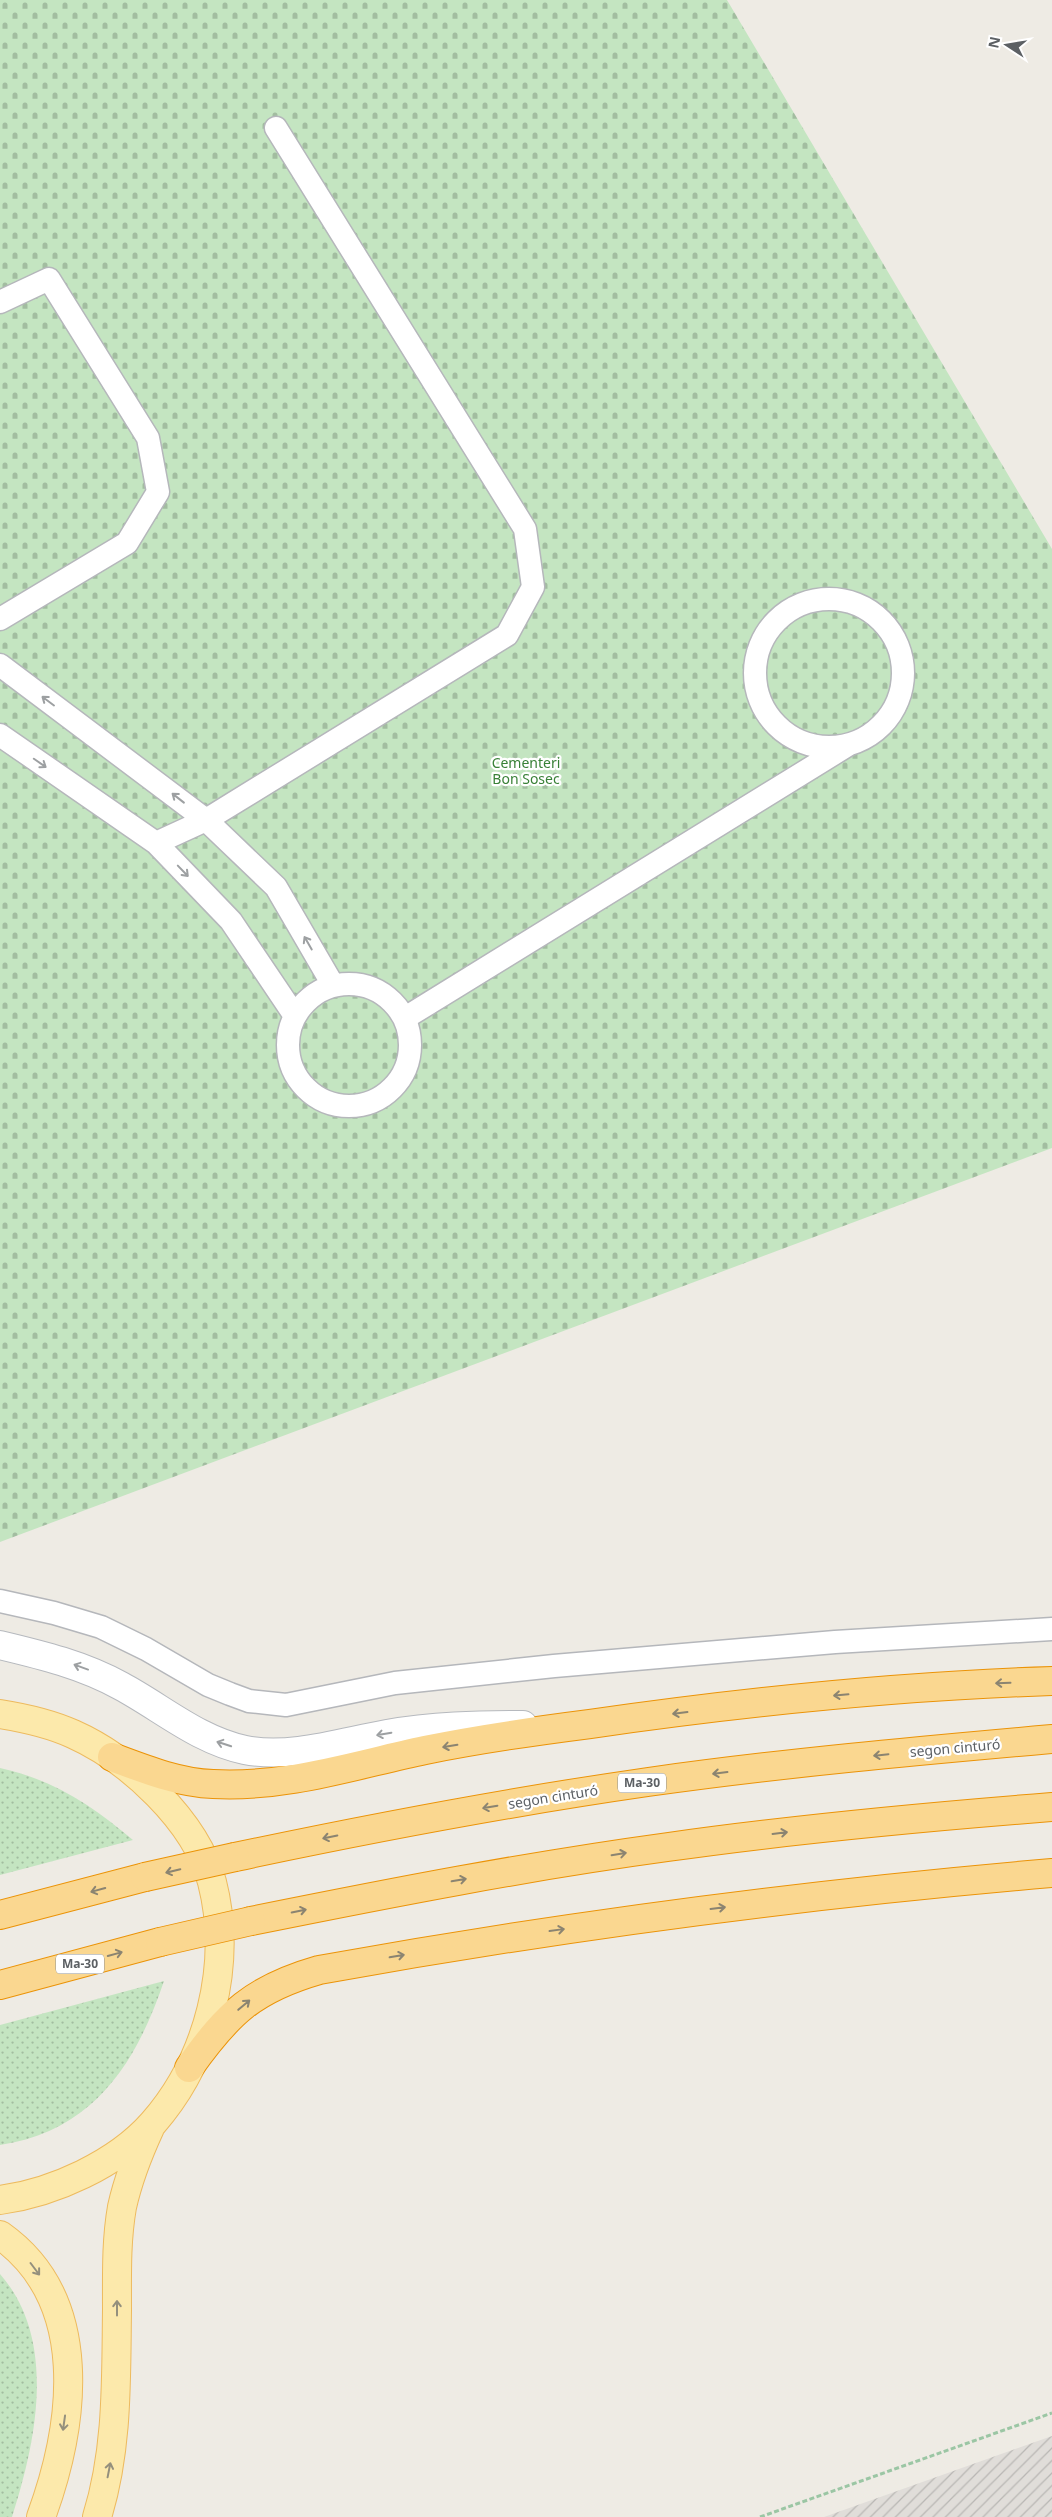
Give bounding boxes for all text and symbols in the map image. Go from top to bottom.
north arrow [982,20,1032,70]
text: N [983,35,1004,50]
one-way arrow [42,695,55,706]
park label: Cementeri Bon Sosec [492,753,560,788]
one-way arrow [33,758,47,768]
one-way arrow [172,792,185,803]
one-way arrow [177,865,189,877]
one-way arrow [303,937,313,951]
one-way arrow [73,1662,89,1671]
one-way arrow [996,1679,1012,1688]
one-way arrow [834,1690,850,1700]
one-way arrow [672,1708,688,1718]
one-way arrow [376,1730,392,1740]
street label: segon cinturó [909,1734,1001,1761]
one-way arrow [216,1738,232,1748]
one-way arrow [442,1742,458,1752]
one-way arrow [874,1750,890,1760]
one-way arrow [712,1768,728,1778]
road number: Ma-30 [618,1774,666,1792]
street label: segon cinturó [507,1780,599,1813]
one-way arrow [482,1803,498,1813]
one-way arrow [772,1828,788,1838]
one-way arrow [323,1833,339,1842]
one-way arrow [611,1849,627,1859]
one-way arrow [166,1867,182,1876]
one-way arrow [450,1875,466,1885]
one-way arrow [91,1885,107,1895]
one-way arrow [710,1903,726,1913]
one-way arrow [291,1906,307,1916]
one-way arrow [548,1925,564,1935]
one-way arrow [106,1949,122,1959]
one-way arrow [388,1951,404,1961]
road number: Ma-30 [56,1955,104,1974]
one-way arrow [237,1999,250,2010]
one-way arrow [30,2262,40,2276]
one-way arrow [112,2300,122,2316]
one-way arrow [58,2415,68,2431]
one-way arrow [104,2462,114,2478]

